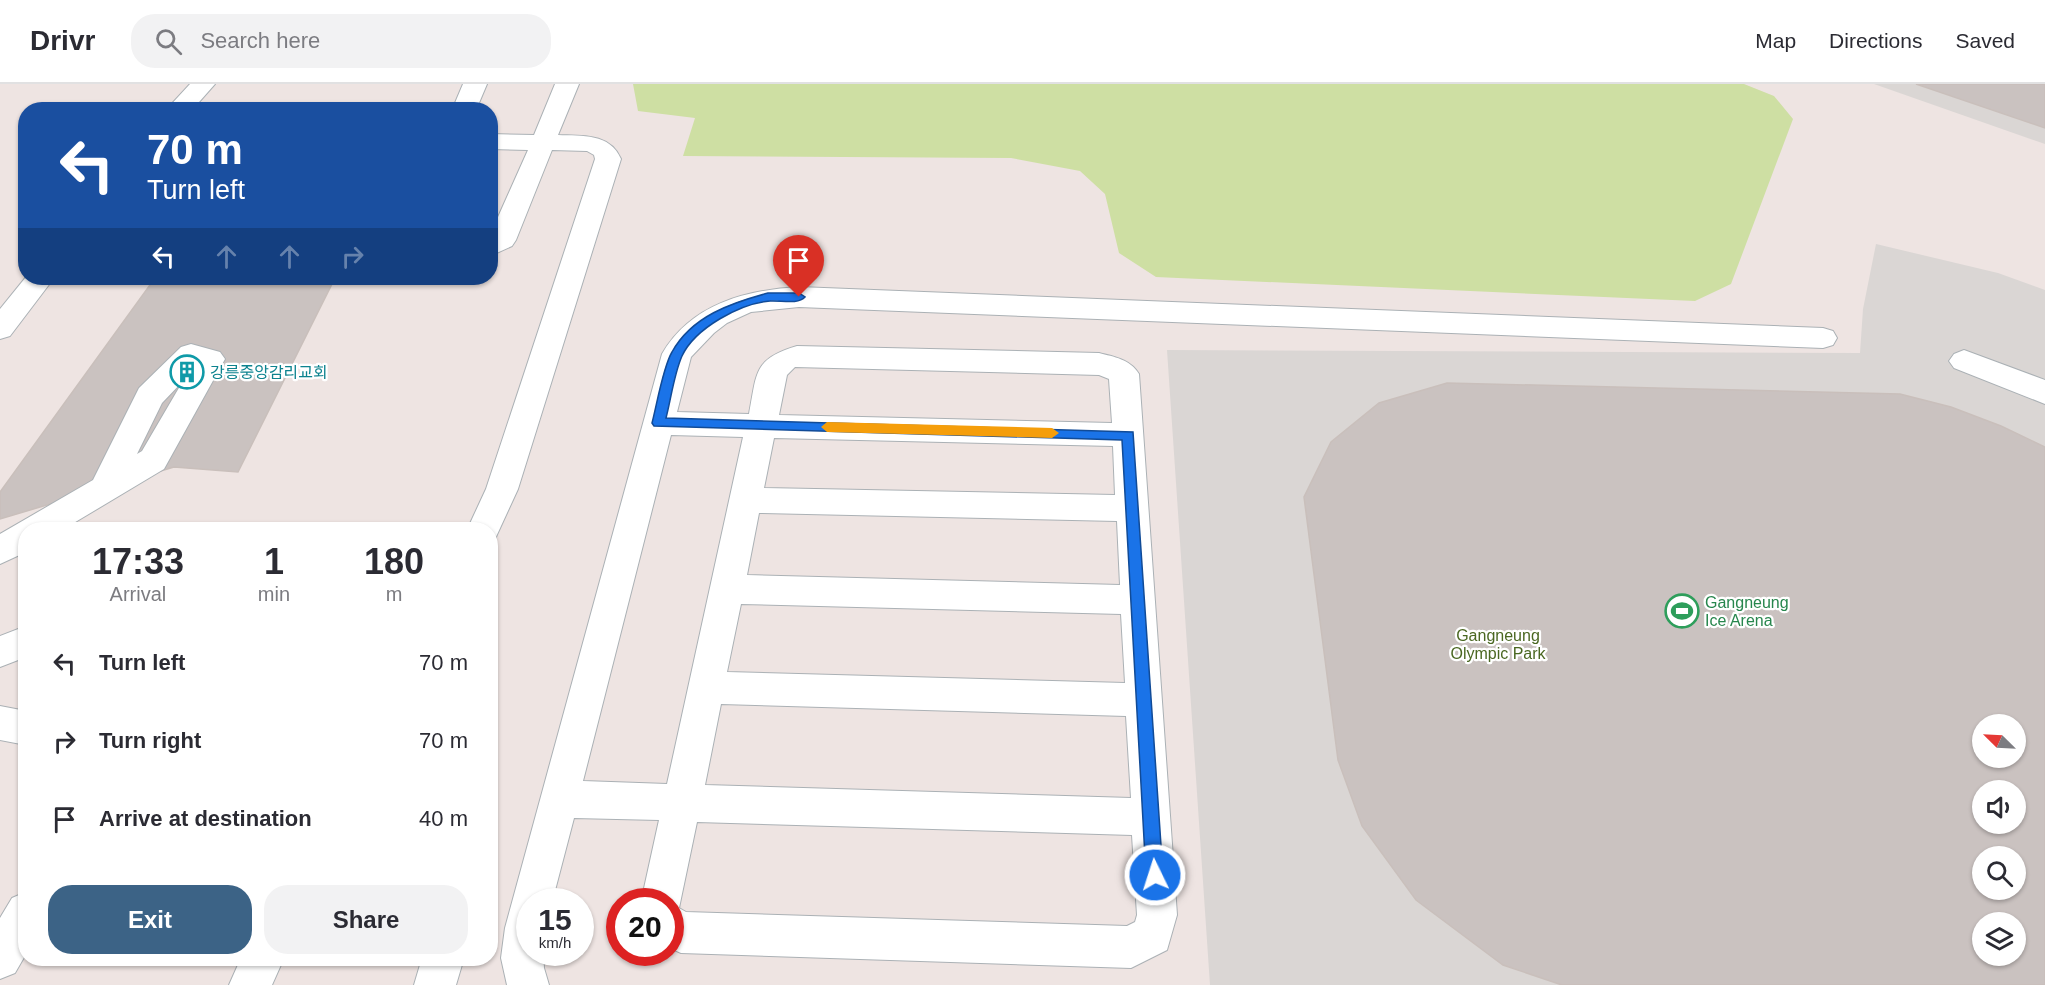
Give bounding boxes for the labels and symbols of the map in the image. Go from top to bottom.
pin [773,235,824,297]
building icon: 강릉중앙감리교회 [169,354,205,390]
place label: 강릉중앙감리교회 [210,364,328,381]
sports icon: Gangneung Ice Arena [1664,593,1700,629]
place label: Gangneung Ice Arena [1705,594,1789,629]
park label: Gangneung Olympic Park [1450,627,1547,662]
north arrow [1972,714,2026,768]
position arrow [1123,843,1187,907]
speed limit sign: 20 [606,888,684,966]

